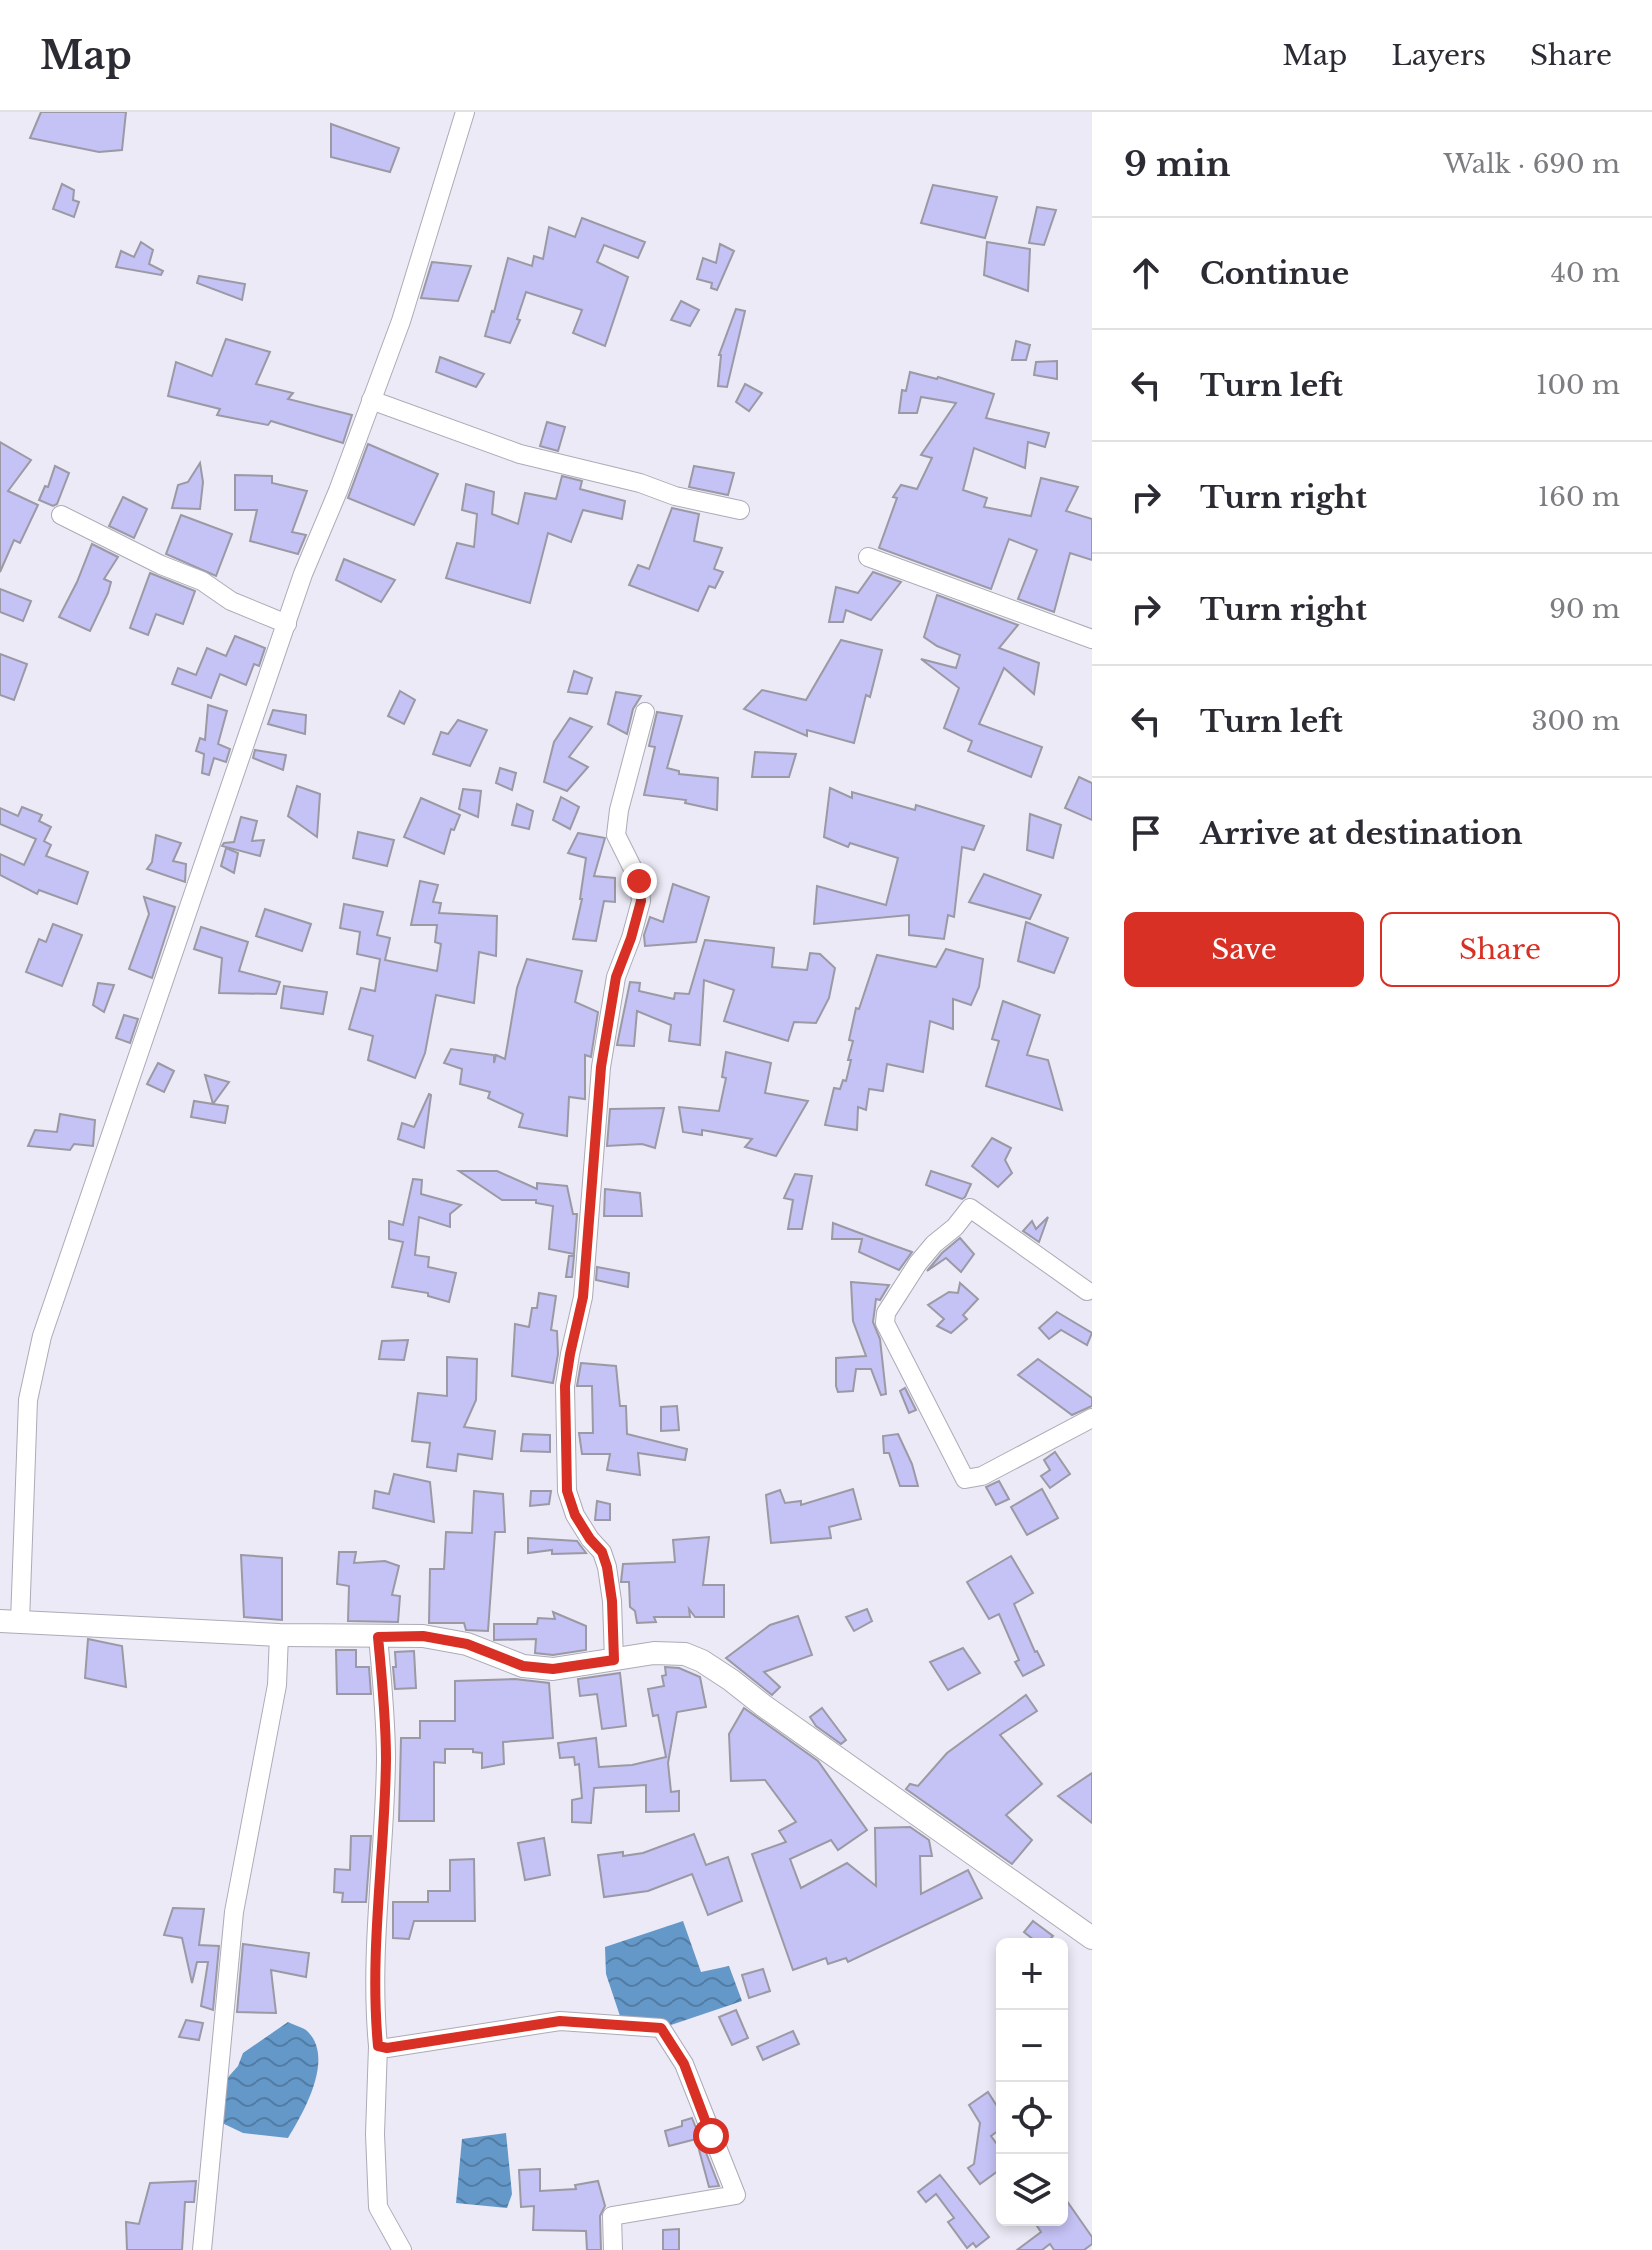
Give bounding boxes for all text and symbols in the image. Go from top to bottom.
text: Map [40,32,132,79]
text: Map [1282,38,1347,73]
text: Layers [1391,38,1486,73]
text: Share [1530,38,1612,73]
text: 9 min [1124,143,1231,185]
text: Walk · 690 m [1444,148,1620,180]
icon: ahead [1124,251,1168,295]
text: Continue [1200,255,1349,292]
text: 40 m [1551,257,1620,289]
icon: left [1124,363,1168,407]
text: Turn left [1200,367,1343,404]
text: 100 m [1536,369,1620,401]
icon: right [1124,475,1168,519]
text: Turn right [1200,479,1367,516]
text: 160 m [1538,481,1620,513]
icon: right [1124,587,1168,631]
text: Turn right [1200,591,1367,628]
text: 90 m [1549,593,1620,625]
icon: left [1124,699,1168,743]
text: Turn left [1200,703,1343,740]
text: 300 m [1531,705,1620,737]
icon: arrive [1124,811,1168,855]
text: Arrive at destination [1200,815,1523,852]
route end [621,863,657,899]
button: Save [1124,912,1364,987]
button: Share [1380,912,1620,987]
map controls [996,1938,1068,2226]
button: + [996,1938,1068,2010]
button: − [996,2010,1068,2082]
button: locate [996,2082,1068,2154]
route start [693,2118,729,2154]
button: layers [996,2154,1068,2226]

